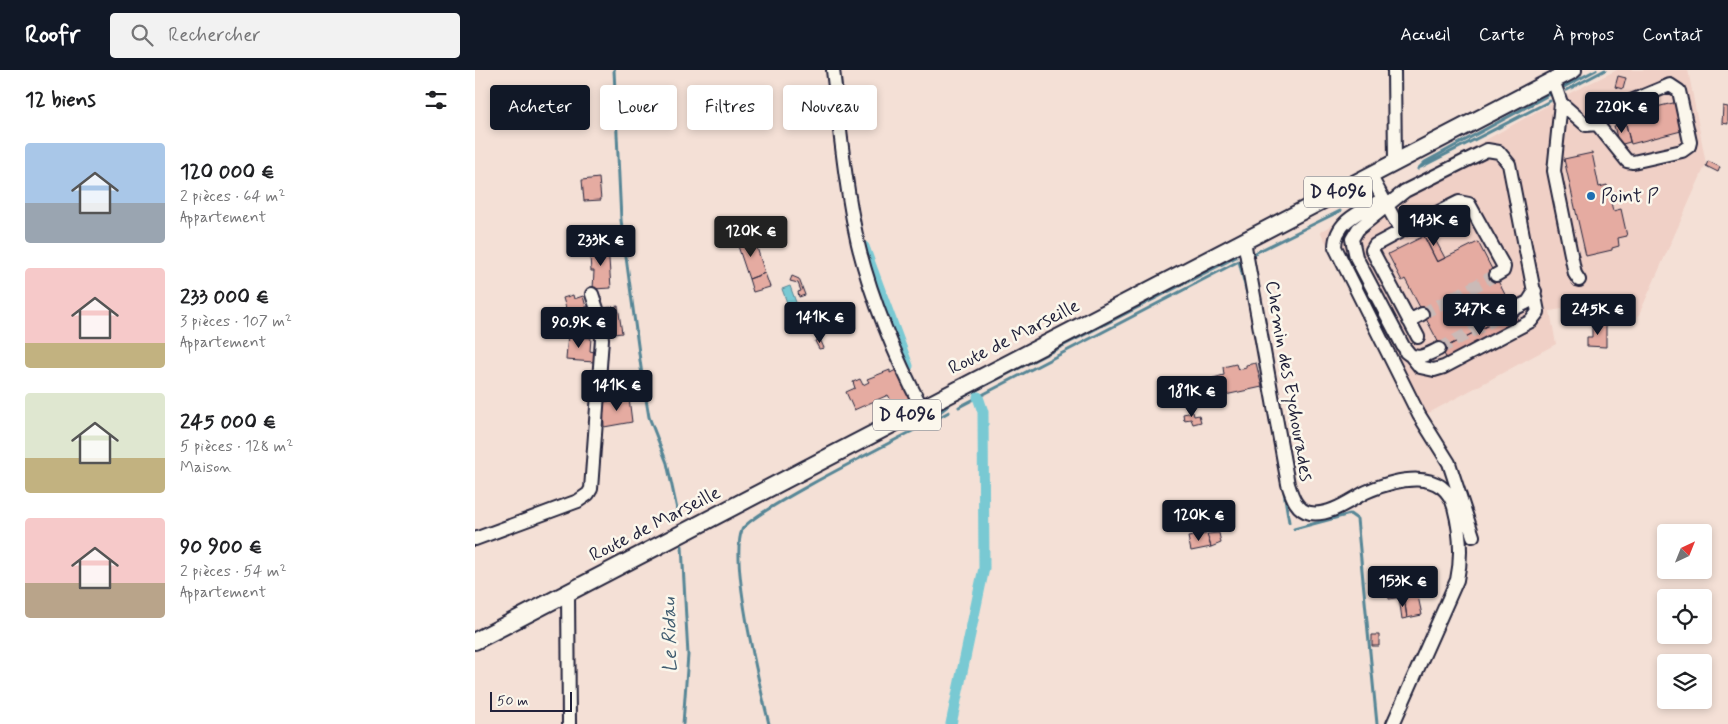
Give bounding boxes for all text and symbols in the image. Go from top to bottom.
search box [110,13,460,58]
text: Roofr [25,20,80,51]
icon: search [128,21,156,49]
text: Rechercher [168,23,261,48]
text: Accueil [1400,23,1451,47]
text: Carte [1479,23,1525,47]
text: À propos [1553,23,1614,47]
text: Contact [1642,23,1703,47]
chip: Acheter [490,85,590,130]
chip: Louer [600,85,677,130]
chip: Filtres [687,85,773,130]
chip: Nouveau [783,85,877,130]
text: 12 biens [25,86,96,114]
icon: filters [422,86,450,114]
pin: 220K € [1581,92,1663,134]
text: 220K € [1596,97,1648,118]
text: 120 000 € [180,158,275,186]
icon: home [65,163,125,223]
road number: D 4096 [1304,176,1372,208]
place label: Point P [1601,184,1659,209]
text: 2 pièces · 64 m² [180,186,285,207]
marker: Point P [1585,190,1597,202]
pin: 143K € [1393,204,1475,247]
text: Appartement [180,207,266,228]
text: 143K € [1409,210,1459,231]
pin: 120K € [710,216,792,258]
text: 120K € [725,221,777,242]
pin: 233K € [560,224,642,267]
text: 233K € [577,230,625,251]
street label: Chemin des Eychourades [1258,279,1319,483]
text: 233 000 € [180,283,269,311]
icon: home [65,288,125,348]
street label: Route de Marseille [944,293,1084,381]
pin: 347K € [1439,294,1521,336]
pin: 245K € [1557,294,1639,336]
text: 347K € [1454,299,1506,320]
text: 245K € [1572,299,1624,320]
pin: 141K € [779,302,861,344]
pin: 90.9K € [533,306,625,349]
text: 141K € [795,307,845,328]
text: 3 pièces · 107 m² [180,311,292,332]
text: 90.9K € [552,312,606,333]
text: Appartement [180,332,266,353]
pin: 141K € [576,370,658,412]
text: 141K € [592,375,642,396]
pin: 181K € [1151,376,1233,418]
text: 181K € [1168,381,1216,402]
road number: D 4096 [873,400,941,430]
text: 245 000 € [180,408,276,436]
icon: home [65,413,125,473]
text: 5 pièces · 128 m² [180,436,293,457]
text: Maison [180,457,232,478]
street label: Route de Marseille [585,480,725,568]
pin: 120K € [1158,500,1240,542]
text: 120K € [1173,505,1225,526]
north arrow [1657,524,1713,579]
map controls [1657,524,1712,709]
text: 90 900 € [180,533,262,561]
icon: home [65,538,125,598]
text: 2 pièces · 54 m² [180,561,287,582]
pin: 153K € [1362,566,1444,608]
text: 153K € [1379,571,1427,592]
text: Appartement [180,582,266,603]
button: locate [1657,589,1712,644]
water label: Le Ridau [656,596,684,673]
button: layers [1657,654,1712,709]
scale bar [490,689,573,712]
text: 50 m [497,692,528,710]

